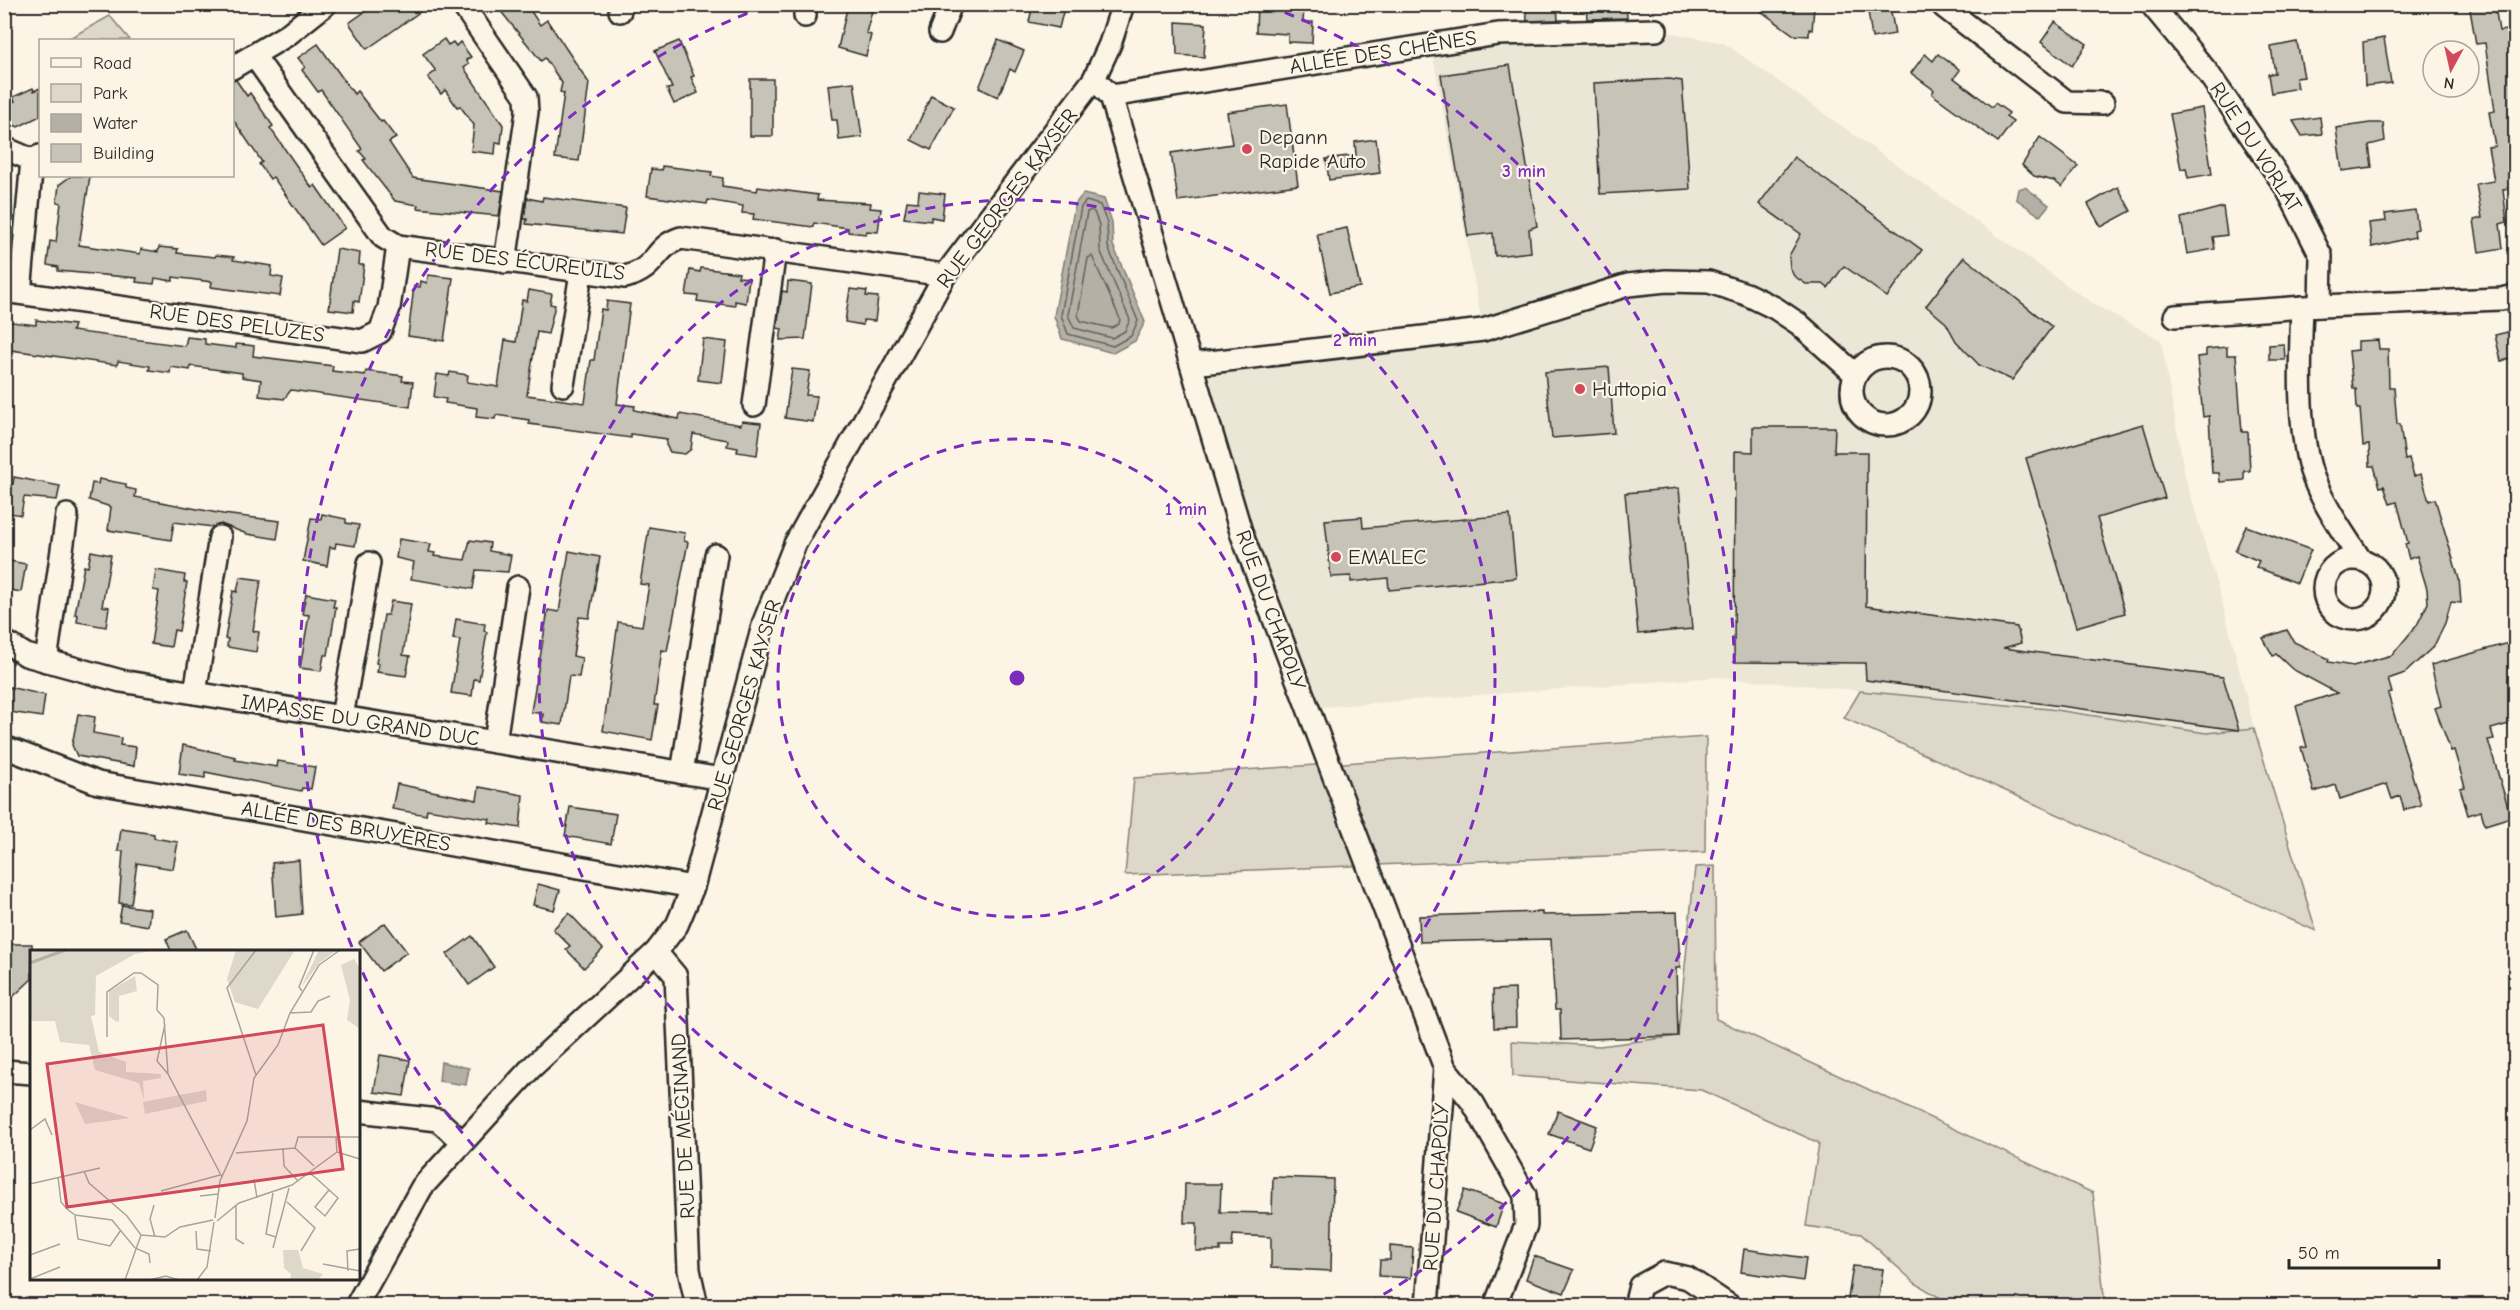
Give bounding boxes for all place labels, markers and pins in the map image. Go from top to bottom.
place label: Depann Rapide Auto [1259,125,1366,173]
marker: Depann Rapide Auto [1240,142,1254,156]
place label: Huttopia [1592,377,1667,401]
marker: Huttopia [1573,382,1587,396]
place label: EMALEC [1348,545,1426,569]
marker: EMALEC [1329,550,1343,564]
centre of rings [1007,668,1027,688]

